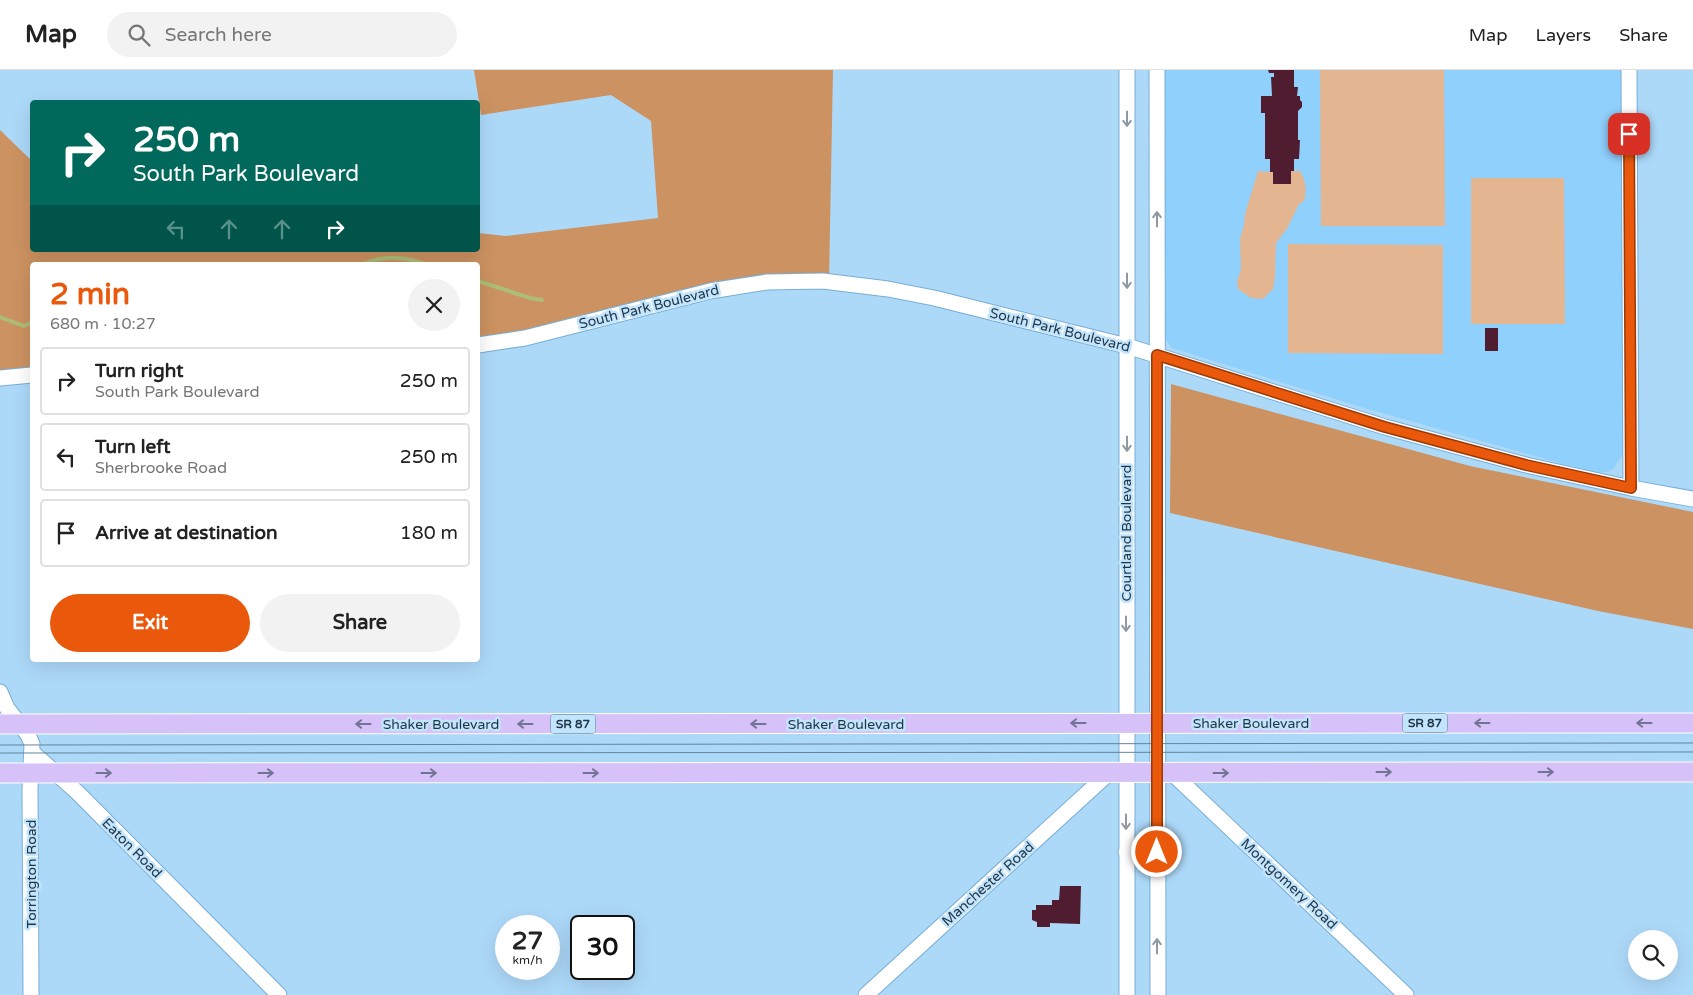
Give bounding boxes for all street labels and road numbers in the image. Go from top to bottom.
street label: South Park Boulevard [577,281,721,333]
street label: South Park Boulevard [988,304,1132,356]
street label: Courtland Boulevard [1118,465,1135,601]
road number: SR 87 [550,714,596,734]
road number: SR 87 [1402,714,1448,732]
street label: Shaker Boulevard [1193,715,1309,732]
street label: Shaker Boulevard [383,716,499,733]
street label: Shaker Boulevard [788,716,904,733]
street label: Eaton Road [99,815,165,881]
street label: Torrington Road [23,820,40,928]
street label: Montgomery Road [1237,835,1341,933]
street label: Manchester Road [939,838,1037,930]

